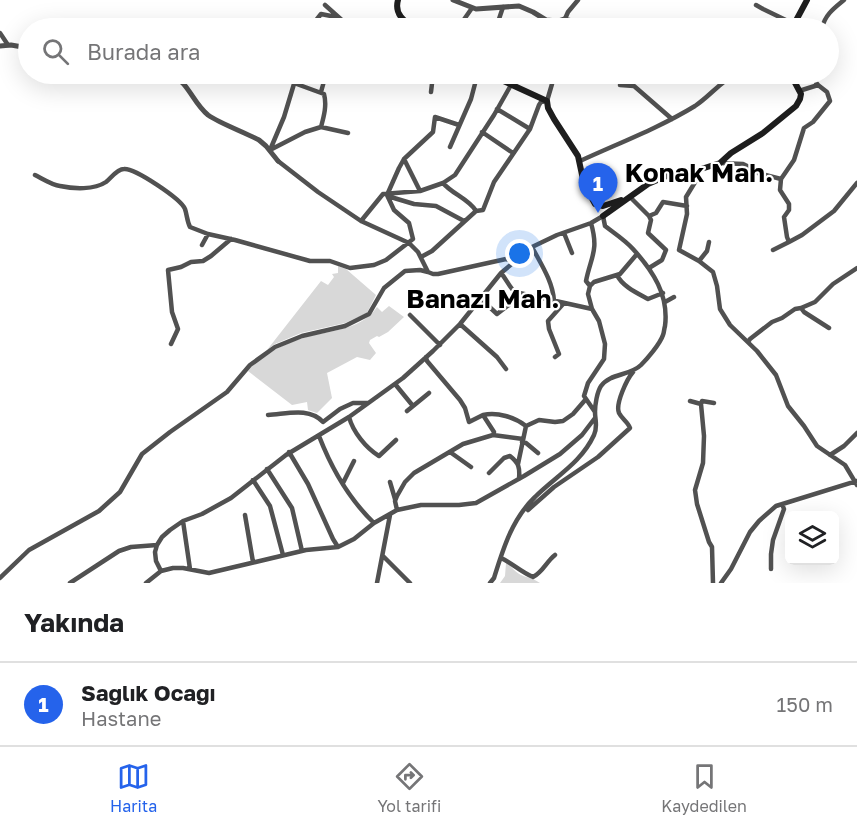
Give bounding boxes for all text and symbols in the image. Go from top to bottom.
search box [18,18,839,84]
icon: search [39,35,72,68]
text: Burada ara [87,38,201,65]
district label: Konak Mah. [625,157,773,188]
pin: 1 [578,164,618,213]
your location [505,239,534,268]
district label: Banazı Mah. [406,283,560,314]
map controls [785,511,839,565]
button: layers [785,511,839,565]
text: Yakında [24,607,124,638]
text: Saglık Ocagı [81,679,216,706]
text: 1 [38,692,49,716]
text: 150 m [777,692,833,716]
text: Hastane [81,706,161,730]
tab: Harita [110,760,157,816]
tab: Yol tarifi [377,760,441,816]
tab: Kaydedilen [661,760,747,816]

